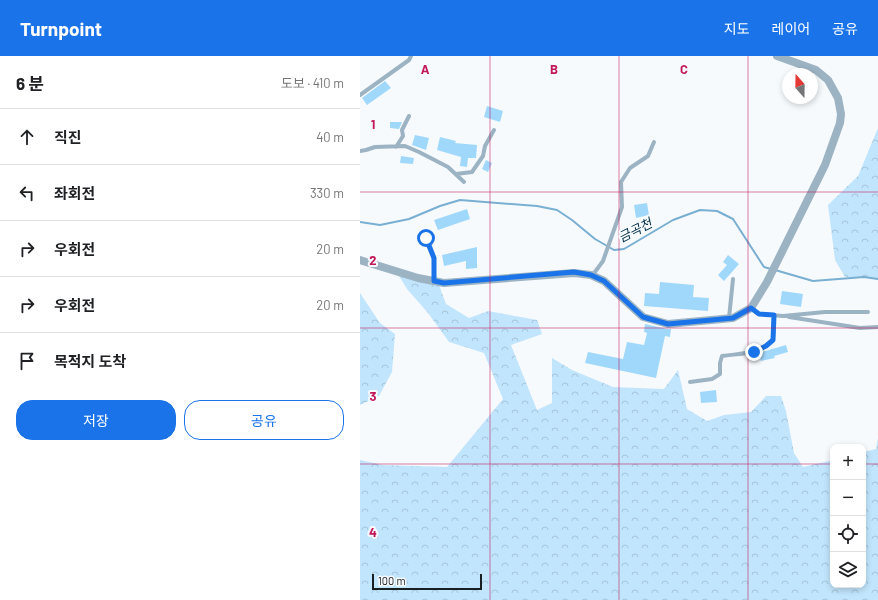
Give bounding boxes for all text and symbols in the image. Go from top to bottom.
text: Turnpoint [20,17,102,40]
text: 지도 [724,20,750,37]
text: 레이어 [772,20,810,37]
text: 공유 [832,20,858,37]
text: A [421,61,430,77]
text: B [550,61,558,77]
text: C [680,61,688,77]
north arrow [782,68,818,104]
text: 6 분 [16,73,44,93]
text: 도보 · 410 m [281,75,344,91]
text: 1 [371,116,375,132]
icon: ahead [16,126,38,148]
text: 직진 [54,128,82,146]
text: 40 m [316,129,344,145]
icon: left [16,182,38,204]
text: 좌회전 [54,184,95,202]
text: 330 m [310,185,344,201]
water label: 금곡천 [615,214,656,245]
route start [417,229,435,247]
icon: right [16,238,38,260]
text: 우회전 [54,240,95,258]
text: 20 m [316,241,344,257]
text: 2 [369,252,377,268]
icon: right [16,294,38,316]
text: 우회전 [54,296,95,314]
text: 20 m [316,297,344,313]
route end [745,343,763,361]
icon: arrive [16,350,38,372]
text: 목적지 도착 [54,352,126,370]
text: 3 [369,388,377,404]
button: 저장 [16,400,176,440]
button: 공유 [184,400,344,440]
map controls [830,444,866,588]
button: + [830,444,866,480]
button: − [830,480,866,516]
button: locate [830,516,866,552]
text: 4 [369,524,377,540]
button: layers [830,552,866,588]
scale bar [372,572,482,591]
text: 100 m [378,574,406,587]

